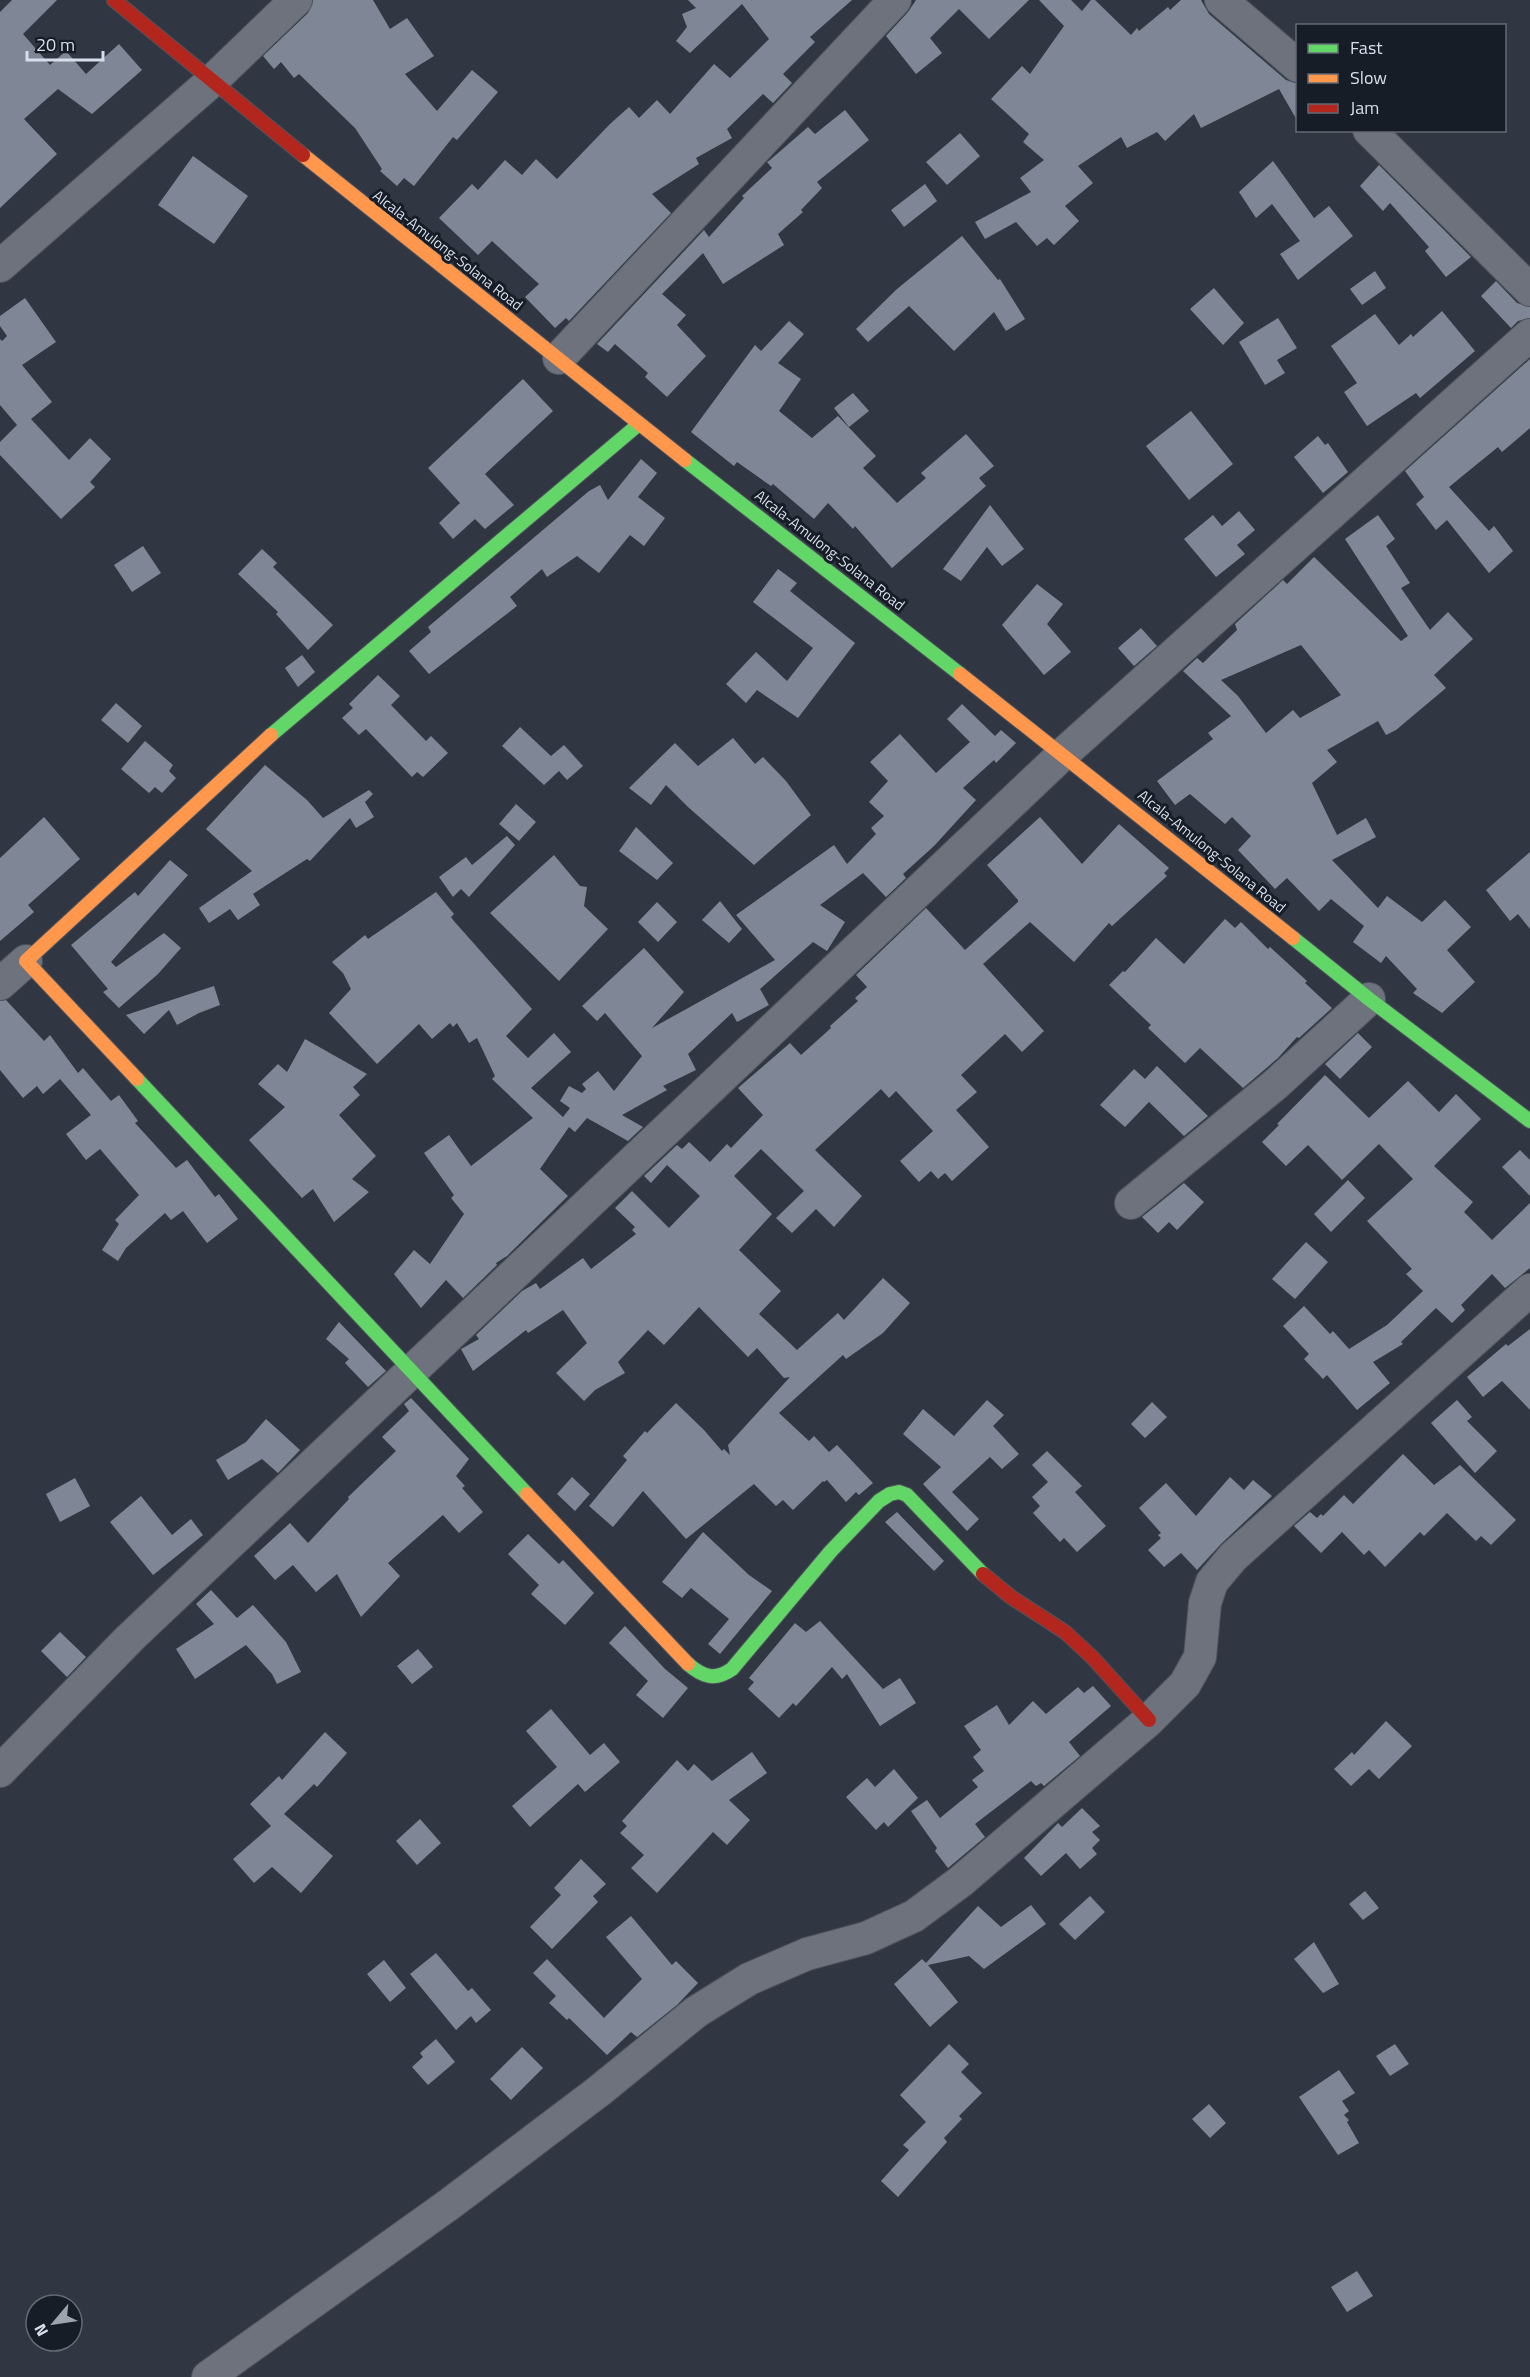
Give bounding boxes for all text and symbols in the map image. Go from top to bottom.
scale bar [27,24,104,62]
legend [1296,24,1506,132]
text: 20 m [36,31,75,58]
text: Fast [1350,34,1383,61]
text: Slow [1350,64,1387,91]
text: Jam [1350,94,1379,121]
street label: Alcala-Amulong-Solana Road [368,184,528,316]
street label: Alcala-Amulong-Solana Road [750,484,910,616]
street label: Alcala-Amulong-Solana Road [1133,784,1291,918]
north arrow [24,2293,84,2353]
text: N [28,2320,54,2341]

